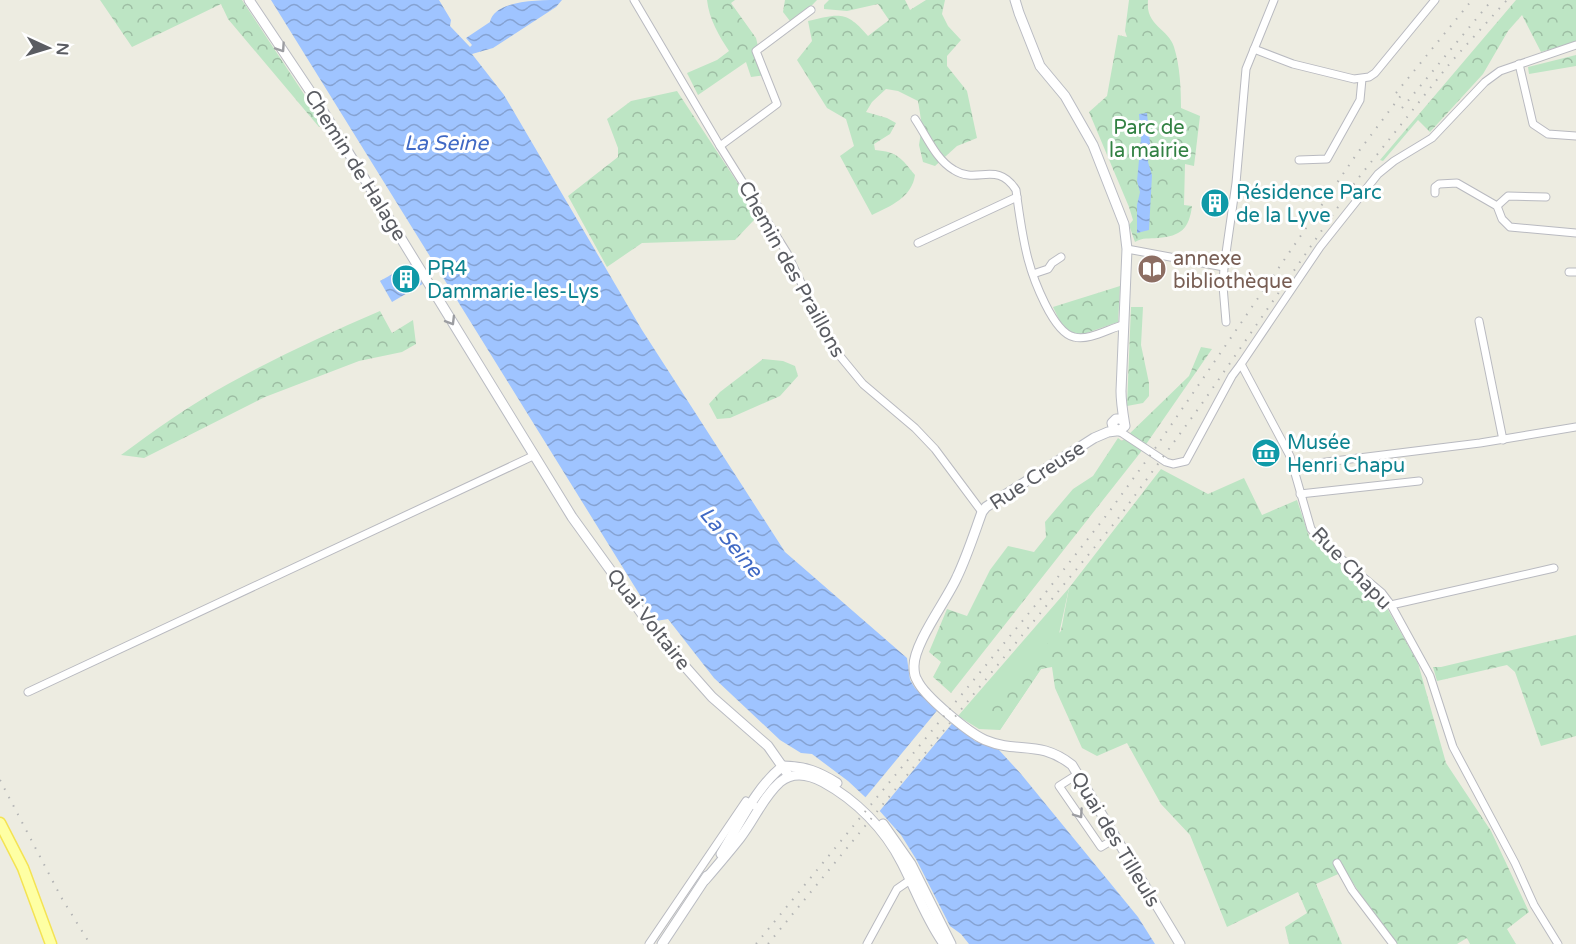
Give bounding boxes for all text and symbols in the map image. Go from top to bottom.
north arrow [18,18,78,78]
text: N [52,42,72,56]
one-way arrow [274,42,285,53]
street label: Chemin de Halage [299,85,411,246]
park label: Parc de la mairie [1109,116,1189,163]
water label: La Seine [404,131,489,156]
street label: Chemin des Praillons [733,177,850,362]
place label: Résidence Parc de la Lyve [1236,181,1382,228]
building icon: Résidence Parc de la Lyve [1199,187,1231,219]
place label: annexe bibliothèque [1173,247,1293,294]
library icon: annexe bibliothèque [1136,253,1168,285]
place label: PR4 Dammarie-les-Lys [427,257,599,304]
building icon: PR4 Dammarie-les-Lys [390,263,422,295]
one-way arrow [444,315,456,325]
place label: Musée Henri Chapu [1287,431,1405,478]
street label: Rue Creuse [986,436,1090,515]
museum icon: Musée Henri Chapu [1250,437,1282,469]
water label: La Seine [694,502,768,583]
street label: Rue Chapu [1306,523,1396,615]
street label: Quai Voltaire [601,564,695,675]
street label: Quai des Tilleuls [1065,768,1165,911]
one-way arrow [1072,808,1083,819]

